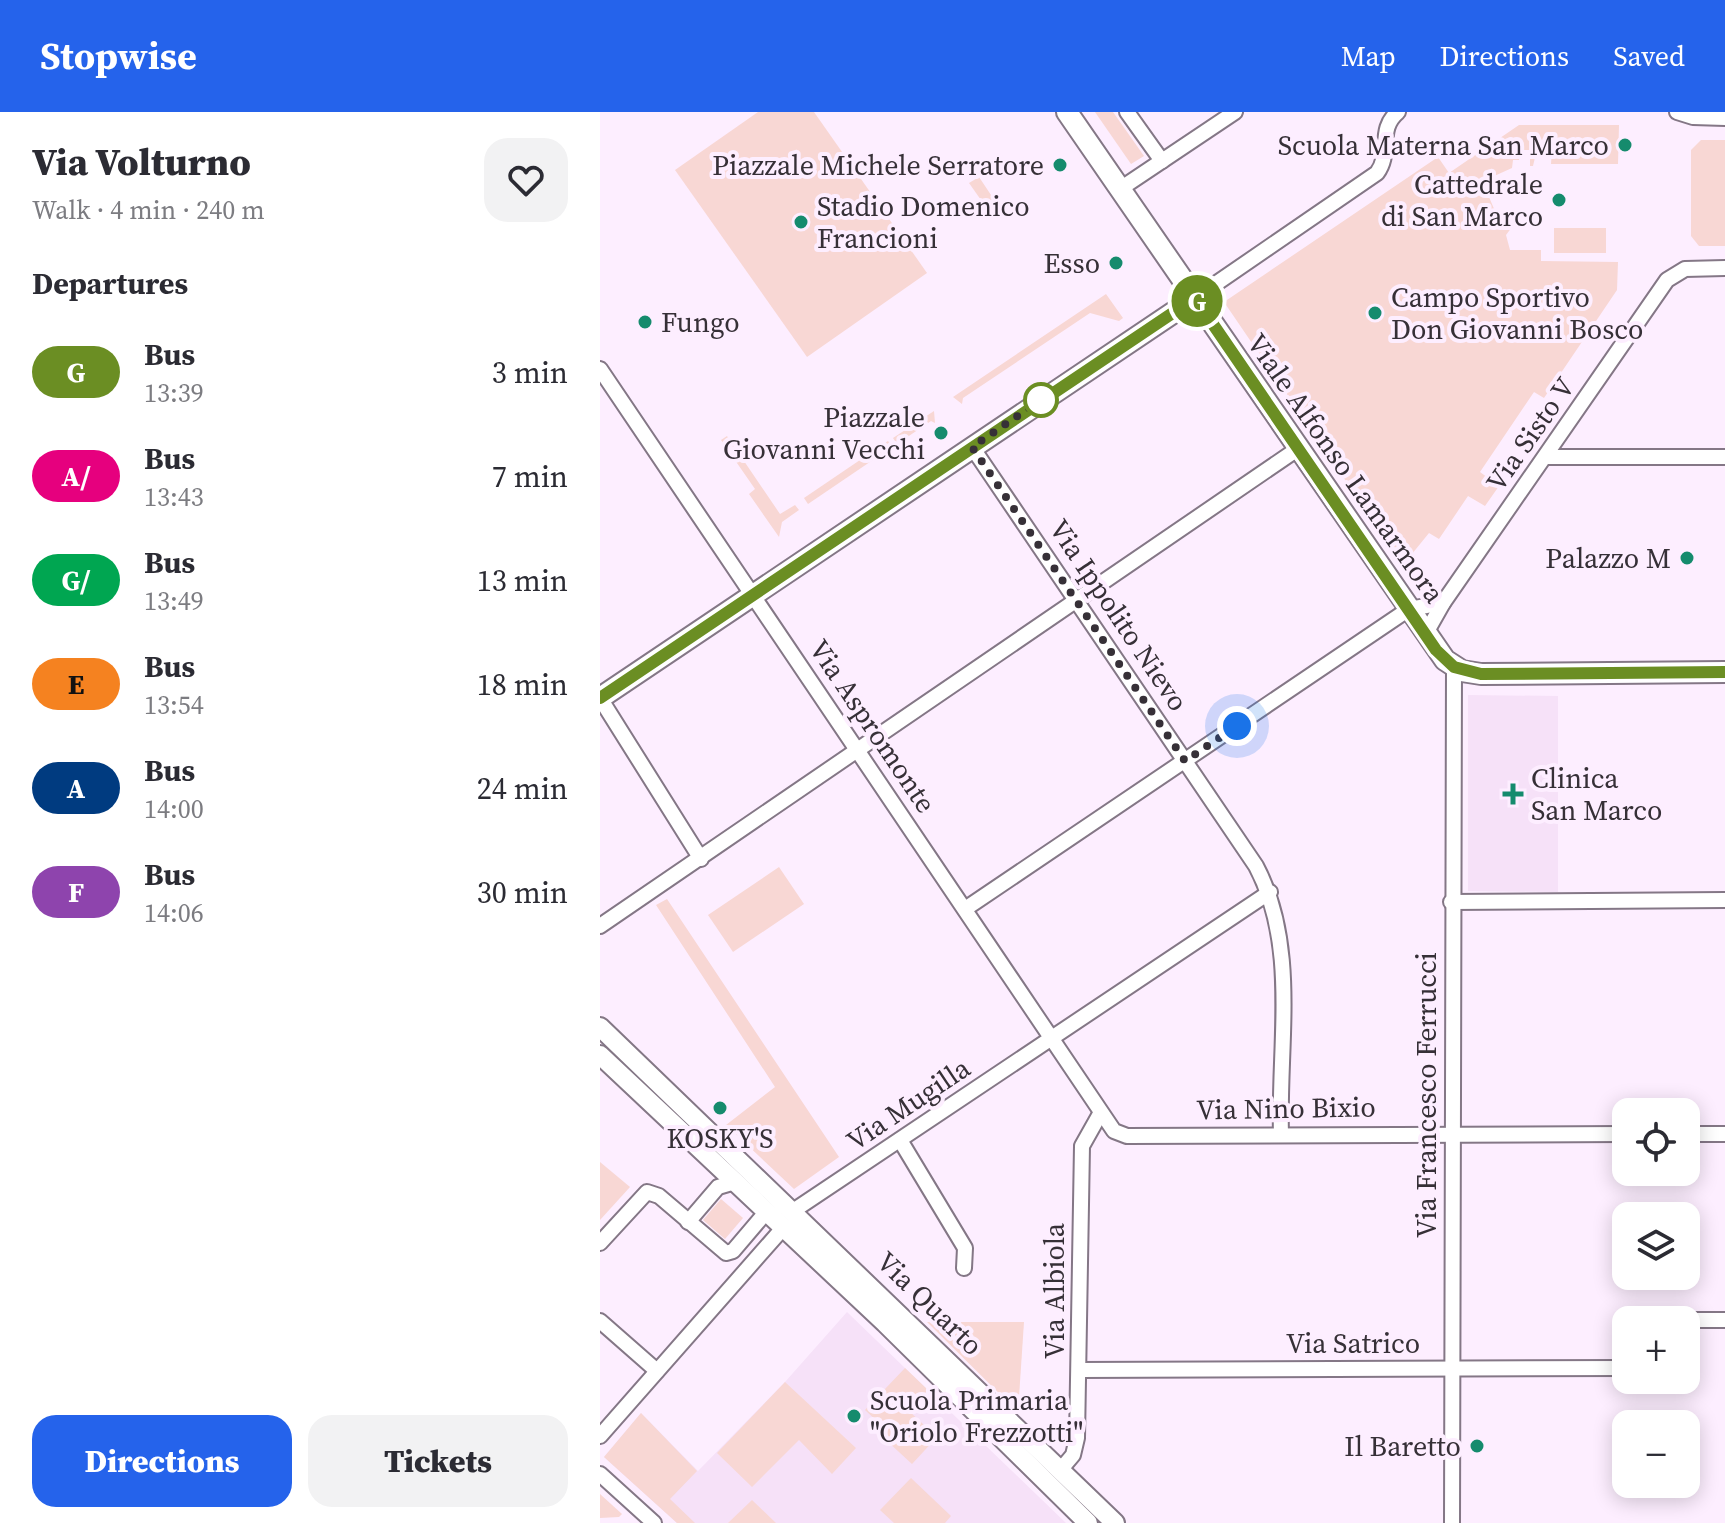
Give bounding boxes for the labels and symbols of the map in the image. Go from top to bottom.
place label: Scuola Materna San Marco [1278,126,1609,164]
marker: Scuola Materna San Marco [1616,136,1634,154]
place label: Piazzale Michele Serratore [712,146,1044,184]
marker: Piazzale Michele Serratore [1051,156,1069,174]
place label: Cattedrale di San Marco [1381,165,1543,235]
place label: Stadio Domenico Francioni [817,187,1030,257]
marker: Cattedrale di San Marco [1550,191,1568,209]
marker: Stadio Domenico Francioni [792,213,810,231]
place label: Esso [1043,244,1100,282]
marker: Esso [1107,254,1125,272]
line badge: G [1171,275,1223,327]
place label: Campo Sportivo Don Giovanni Bosco [1391,278,1643,348]
place label: Fungo [661,303,740,341]
marker: Campo Sportivo Don Giovanni Bosco [1366,304,1384,322]
marker: Fungo [636,313,654,331]
street label: Viale Alfonso Lamarmora [1238,326,1454,611]
street label: Via Sisto V [1477,369,1583,499]
unlabelled marker [1024,383,1058,417]
place label: Piazzale Giovanni Vecchi [723,398,925,468]
marker: Piazzale Giovanni Vecchi [932,424,950,442]
street label: Via Ippolito Nievo [1041,512,1197,718]
place label: Palazzo M [1545,539,1671,577]
marker: Palazzo M [1678,549,1696,567]
street label: Via Aspromonte [801,632,945,820]
your location [1217,706,1257,746]
place label: Clinica San Marco [1531,759,1662,829]
marker: Clinica San Marco [1502,783,1524,805]
street label: Via Francesco Ferrucci [1407,952,1445,1238]
street label: Via Mugilla [839,1048,978,1159]
street label: Via Nino Bixio [1196,1087,1376,1129]
marker: KOSKY'S [711,1099,729,1117]
place label: KOSKY'S [667,1119,774,1157]
street label: Via Albiola [1035,1222,1073,1359]
street label: Via Quarto [869,1243,991,1363]
street label: Via Satrico [1286,1324,1420,1362]
place label: Scuola Primaria "Oriolo Frezzotti" [870,1381,1083,1451]
marker: Scuola Primaria "Oriolo Frezzotti" [845,1407,863,1425]
place label: Il Baretto [1344,1427,1461,1465]
marker: Il Baretto [1468,1437,1486,1455]

